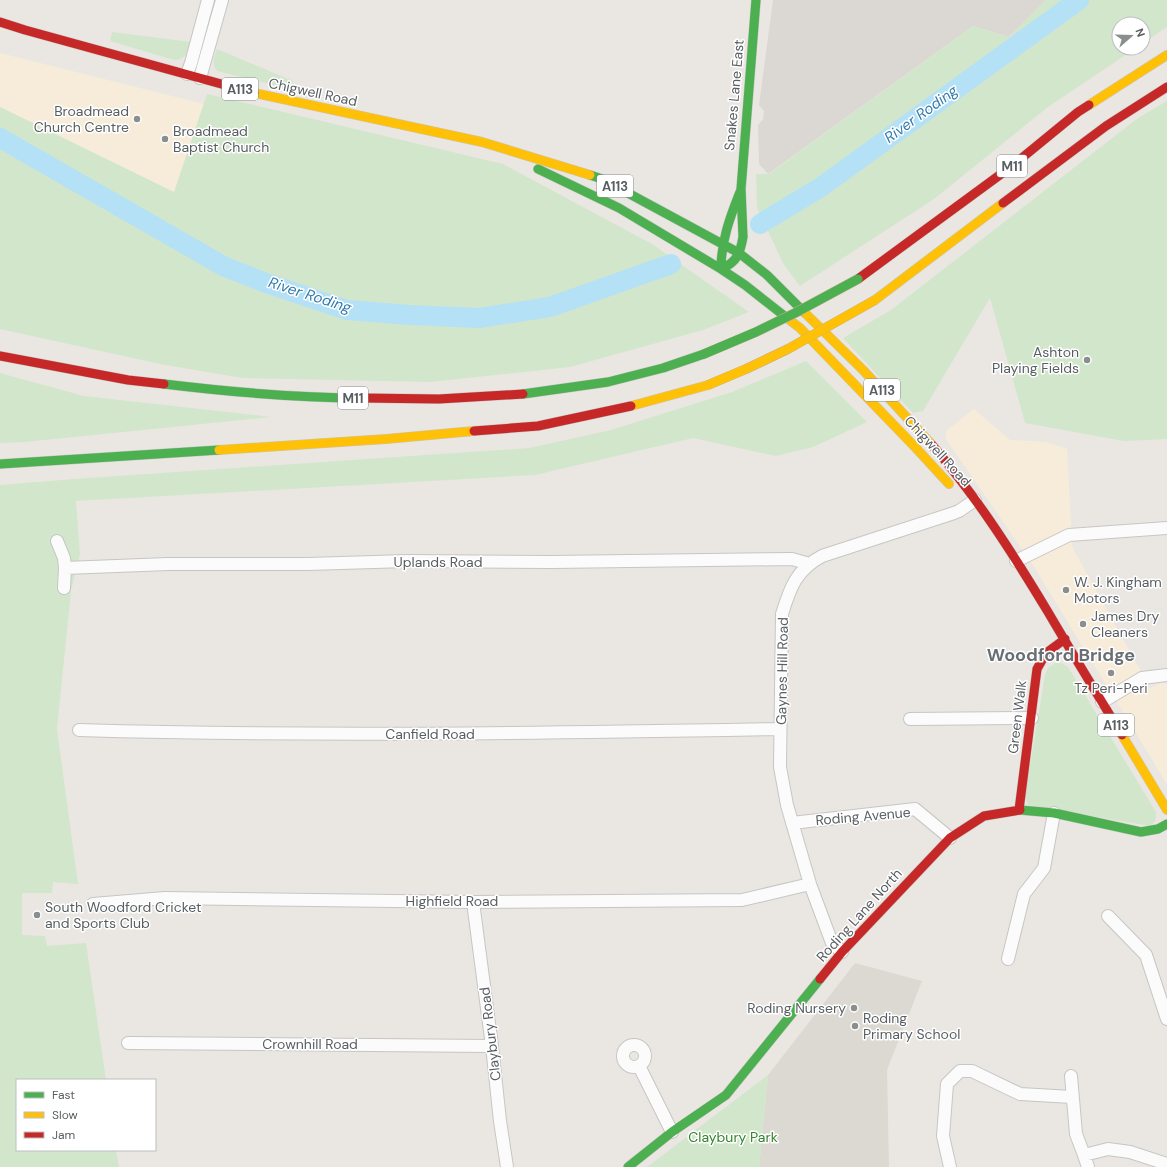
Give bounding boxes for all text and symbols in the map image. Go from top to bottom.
north arrow [1111,16,1151,56]
text: N [1132,26,1148,39]
street label: Snakes Lane East [720,39,748,151]
street label: Chigwell Road [267,74,359,110]
road number: A113 [222,78,258,100]
water label: River Roding [880,80,962,147]
place label: Broadmead Church Centre [34,102,129,136]
marker: Broadmead Church Centre [132,114,142,124]
place label: Broadmead Baptist Church [173,122,269,156]
marker: Broadmead Baptist Church [160,134,170,144]
road number: M11 [997,155,1027,177]
road number: A113 [597,175,633,197]
water label: River Roding [266,272,355,318]
place label: Ashton Playing Fields [992,343,1079,377]
marker: Ashton Playing Fields [1082,355,1092,365]
road number: A113 [864,379,900,401]
road number: M11 [338,387,368,409]
street label: Chigwell Road [901,412,975,490]
street label: Uplands Road [394,553,482,571]
place label: W. J. Kingham Motors [1074,573,1162,607]
marker: W. J. Kingham Motors [1061,585,1071,595]
place label: James Dry Cleaners [1091,607,1160,641]
street label: Gaynes Hill Road [772,617,792,725]
marker: James Dry Cleaners [1078,619,1088,629]
district label: Woodford Bridge [987,643,1135,667]
marker: Tz Peri-Peri [1106,668,1116,678]
street label: Green Walk [1004,679,1030,755]
place label: Tz Peri-Peri [1074,679,1148,697]
road number: A113 [1098,714,1134,736]
street label: Canfield Road [385,725,475,743]
street label: Roding Avenue [815,803,911,829]
street label: Roding Lane North [812,865,906,965]
street label: Highfield Road [406,892,498,910]
place label: South Woodford Cricket and Sports Club [45,898,201,932]
marker: South Woodford Cricket and Sports Club [32,910,42,920]
street label: Claybury Road [475,986,505,1082]
place label: Roding Nursery [747,999,846,1017]
marker: Roding Nursery [849,1003,859,1013]
place label: Roding Primary School [863,1009,960,1043]
marker: Roding Primary School [850,1021,860,1031]
street label: Crownhill Road [262,1035,358,1053]
legend [16,1079,156,1151]
text: Fast [52,1087,75,1103]
text: Slow [52,1107,78,1123]
text: Jam [52,1127,75,1143]
park label: Claybury Park [688,1128,778,1146]

